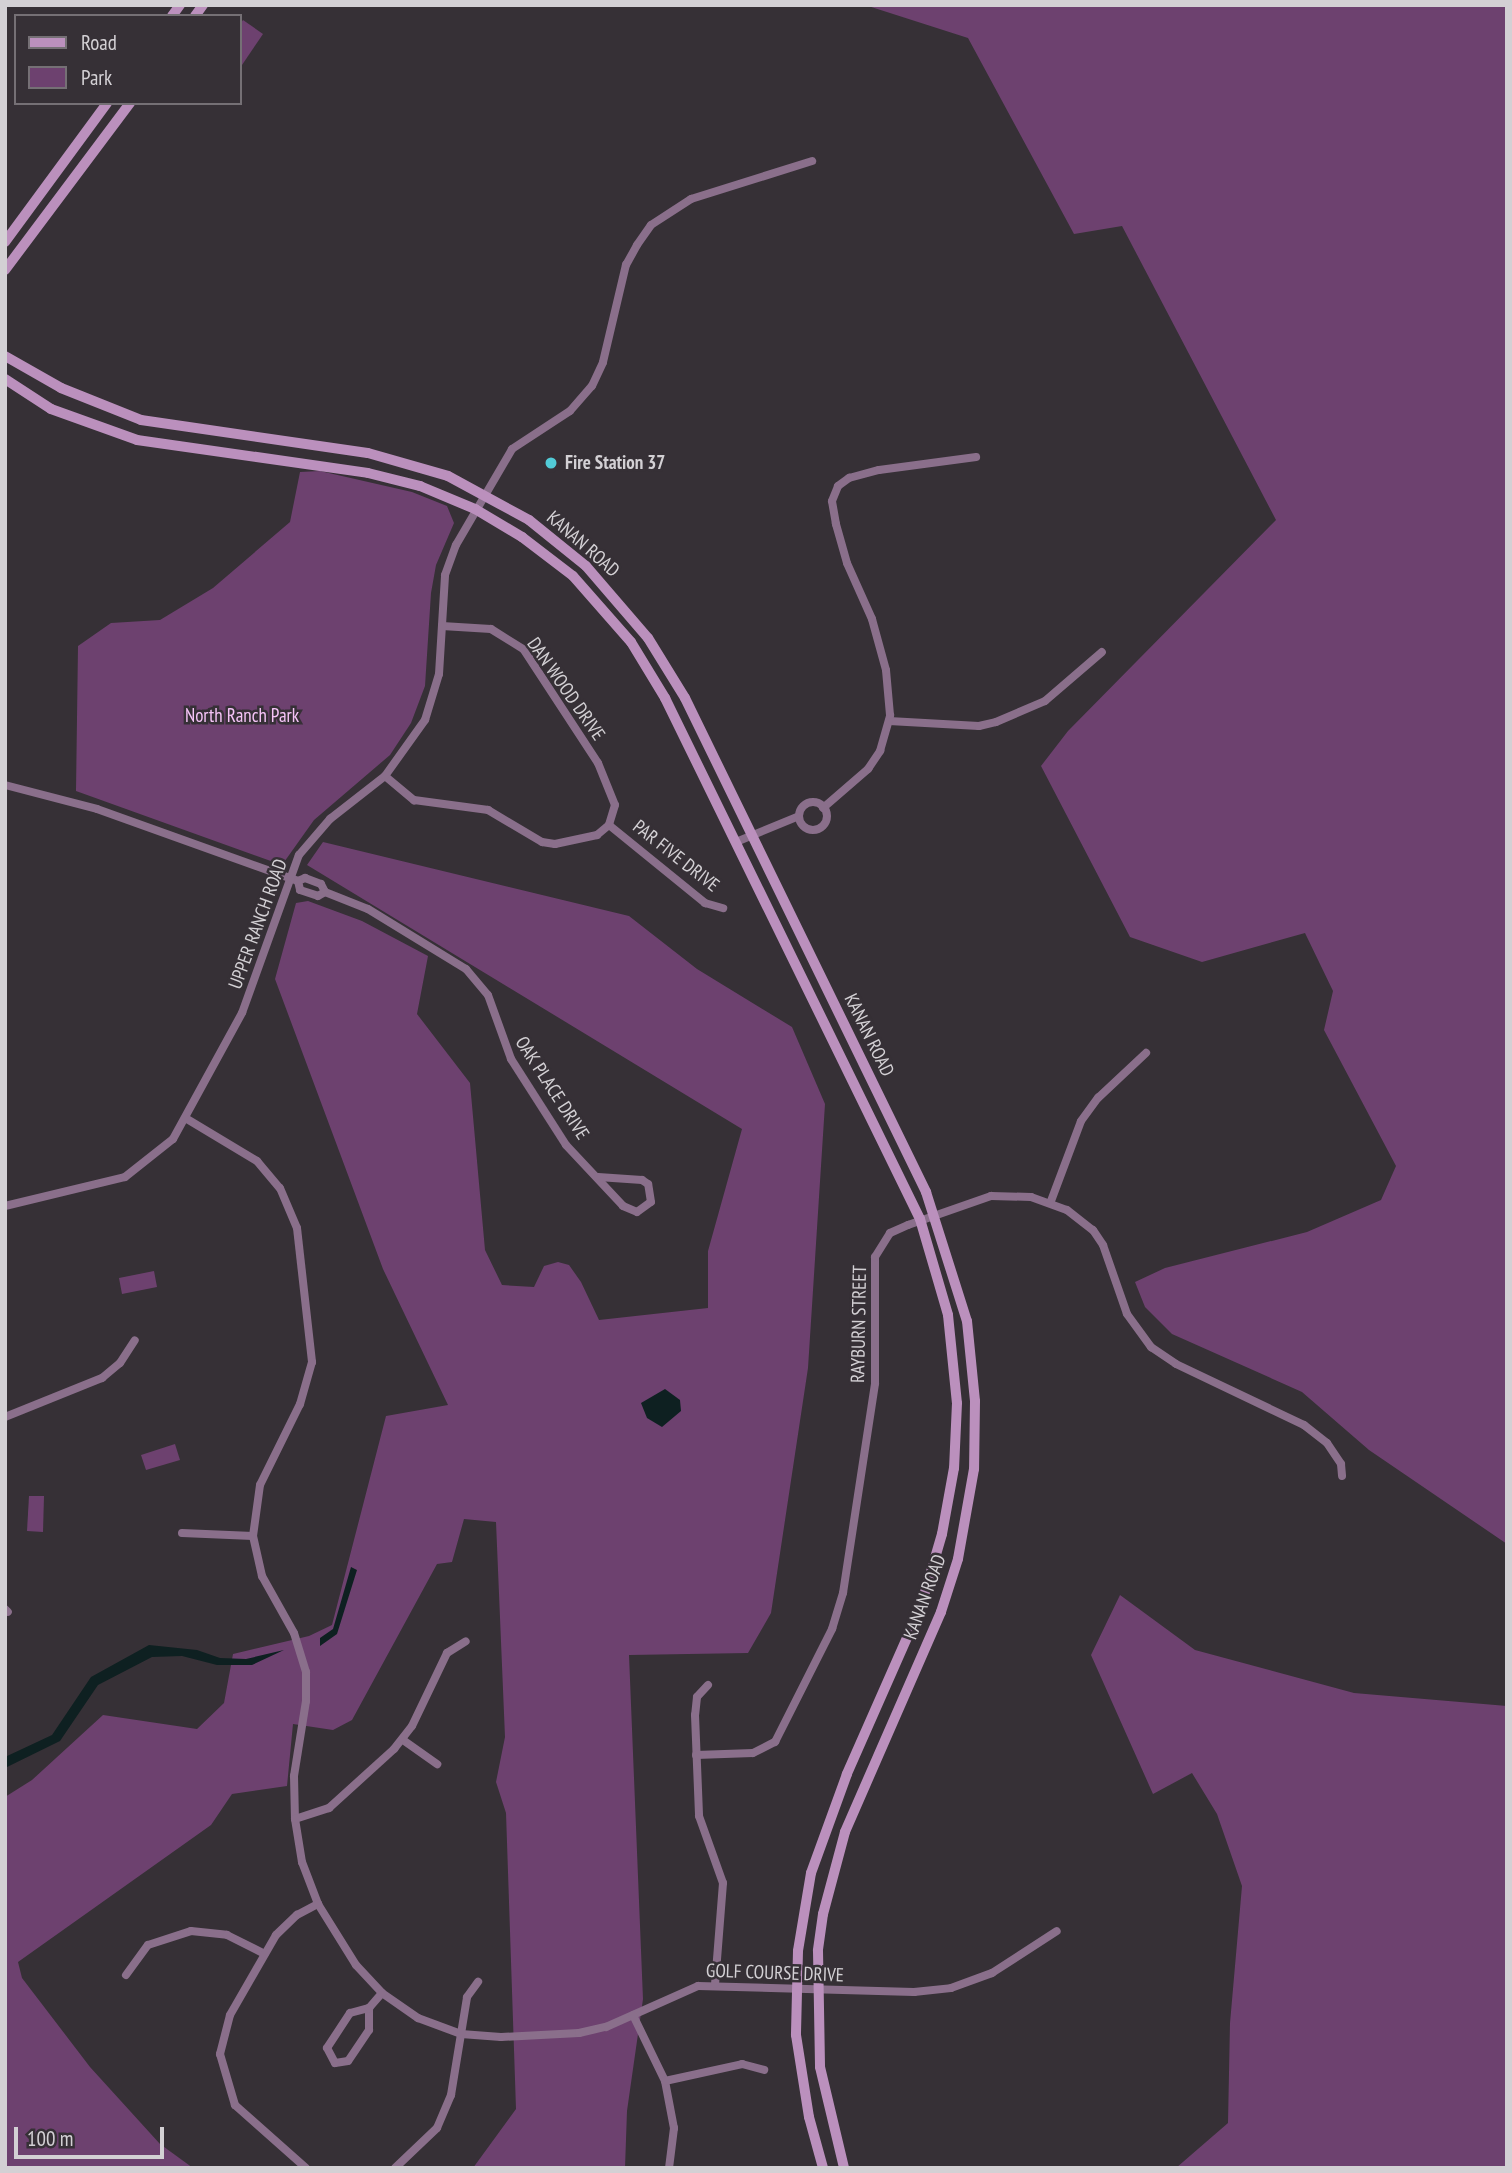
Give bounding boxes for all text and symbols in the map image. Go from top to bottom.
legend [14,14,242,105]
text: Road [81,29,117,56]
text: Park [81,64,112,91]
place label: Fire Station 37 [565,452,665,474]
marker: Fire Station 37 [543,455,559,471]
street label: KANAN ROAD [542,506,624,582]
street label: DAN WOOD DRIVE [522,633,610,745]
park label: North Ranch Park [185,705,299,727]
street label: PAR FIVE DRIVE [628,815,724,897]
street label: UPPER RANCH ROAD [224,856,292,992]
street label: KANAN ROAD [839,990,899,1080]
street label: OAK PLACE DRIVE [510,1032,594,1144]
street label: RAYBURN STREET [847,1265,871,1383]
street label: KANAN ROAD [899,1551,951,1643]
street label: GOLF COURSE DRIVE [706,1959,844,1987]
scale bar [18,2114,168,2158]
text: 100 m [27,2125,73,2152]

